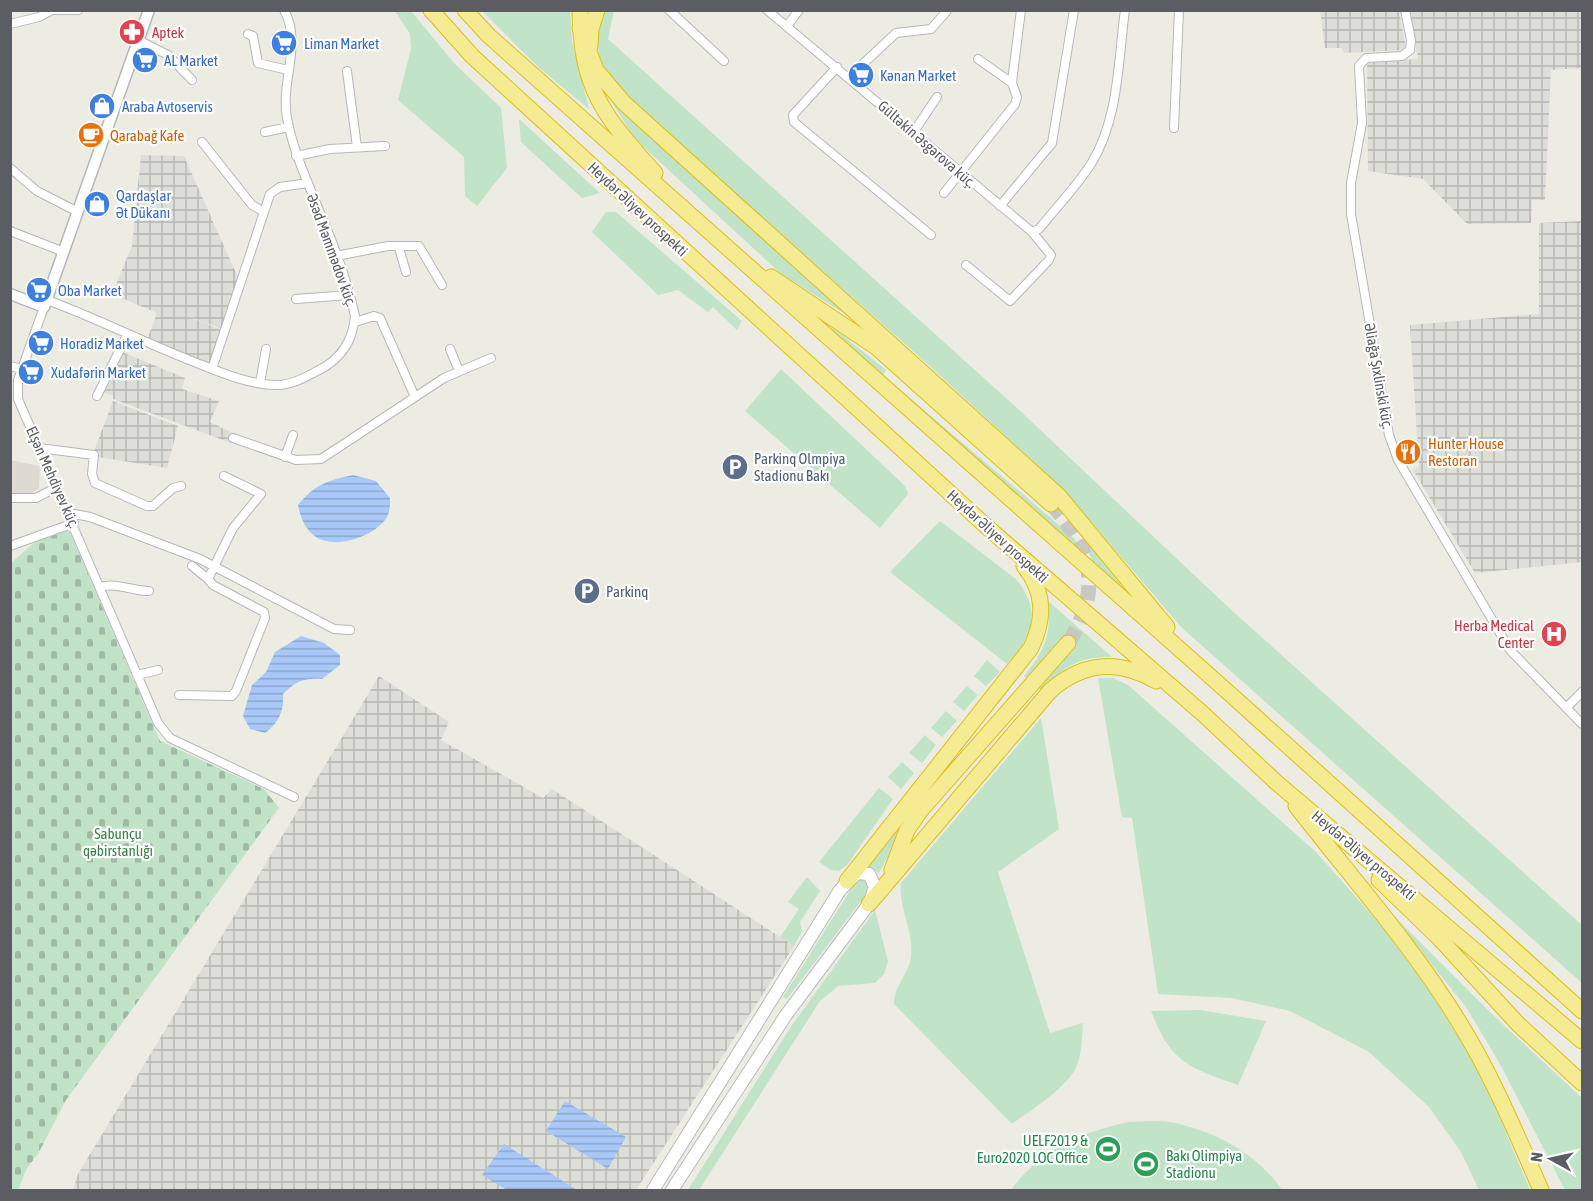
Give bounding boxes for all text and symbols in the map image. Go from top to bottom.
pharmacy icon: Aptek [117,17,147,47]
place label: Aptek [152,24,184,41]
supermarket icon: Liman Market [269,28,299,58]
place label: Liman Market [304,35,379,52]
supermarket icon: AL Market [130,45,160,75]
place label: AL Market [164,52,218,69]
supermarket icon: Kənan Market [846,60,876,90]
place label: Kənan Market [880,67,956,84]
shop icon: Araba Avtoservis [87,91,117,121]
street label: Gültəkin Əsgərova küç. [875,97,979,191]
place label: Araba Avtoservis [122,98,213,115]
cafe icon: Qarabağ Kafe [76,120,106,150]
place label: Qarabağ Kafe [110,127,185,144]
street label: Heydər Əliyev prospekti [585,158,691,260]
place label: Qardaşlar Ət Dükanı [116,187,171,221]
shop icon: Qardaşlar Ət Dükanı [82,189,112,219]
street label: Əsəd Məmmədov küç. [304,191,360,309]
supermarket icon: Oba Market [24,275,54,305]
place label: Oba Market [58,282,122,299]
street label: Əliağa Şıxlinski küç. [1361,322,1397,430]
supermarket icon: Horadiz Market [26,328,56,358]
place label: Horadiz Market [60,335,144,352]
supermarket icon: Xudafərin Market [16,357,46,387]
place label: Xudafərin Market [51,364,146,381]
street label: Elşən Mehdiyev küç. [23,424,83,531]
place label: Hunter House Restoran [1428,435,1504,469]
restaurant icon: Hunter House Restoran [1393,437,1423,467]
place label: Parkinq Olmpiya Stadionu Bakı [754,450,846,484]
parking icon: Parkinq Olmpiya Stadionu Bakı [720,452,750,482]
street label: Heydər Əliyev prospekti [944,486,1052,586]
parking icon: Parkinq [572,576,602,606]
place label: Parkinq [606,583,648,600]
place label: Herba Medical Center [1454,617,1535,651]
hospital icon: Herba Medical Center [1539,619,1569,649]
street label: Heydər Əliyev prospekti [1309,807,1419,903]
park label: Sabunçu qəbirstanlığı [83,825,153,859]
north arrow [1521,1129,1581,1189]
place label: UELF2019 & Euro2020 LOC Office [977,1132,1088,1166]
sports icon: UELF2019 & Euro2020 LOC Office [1093,1134,1123,1164]
place label: Bakı Olimpiya Stadionu [1166,1147,1242,1181]
sports icon: Bakı Olimpiya Stadionu [1131,1149,1161,1179]
text: N [1527,1151,1546,1163]

